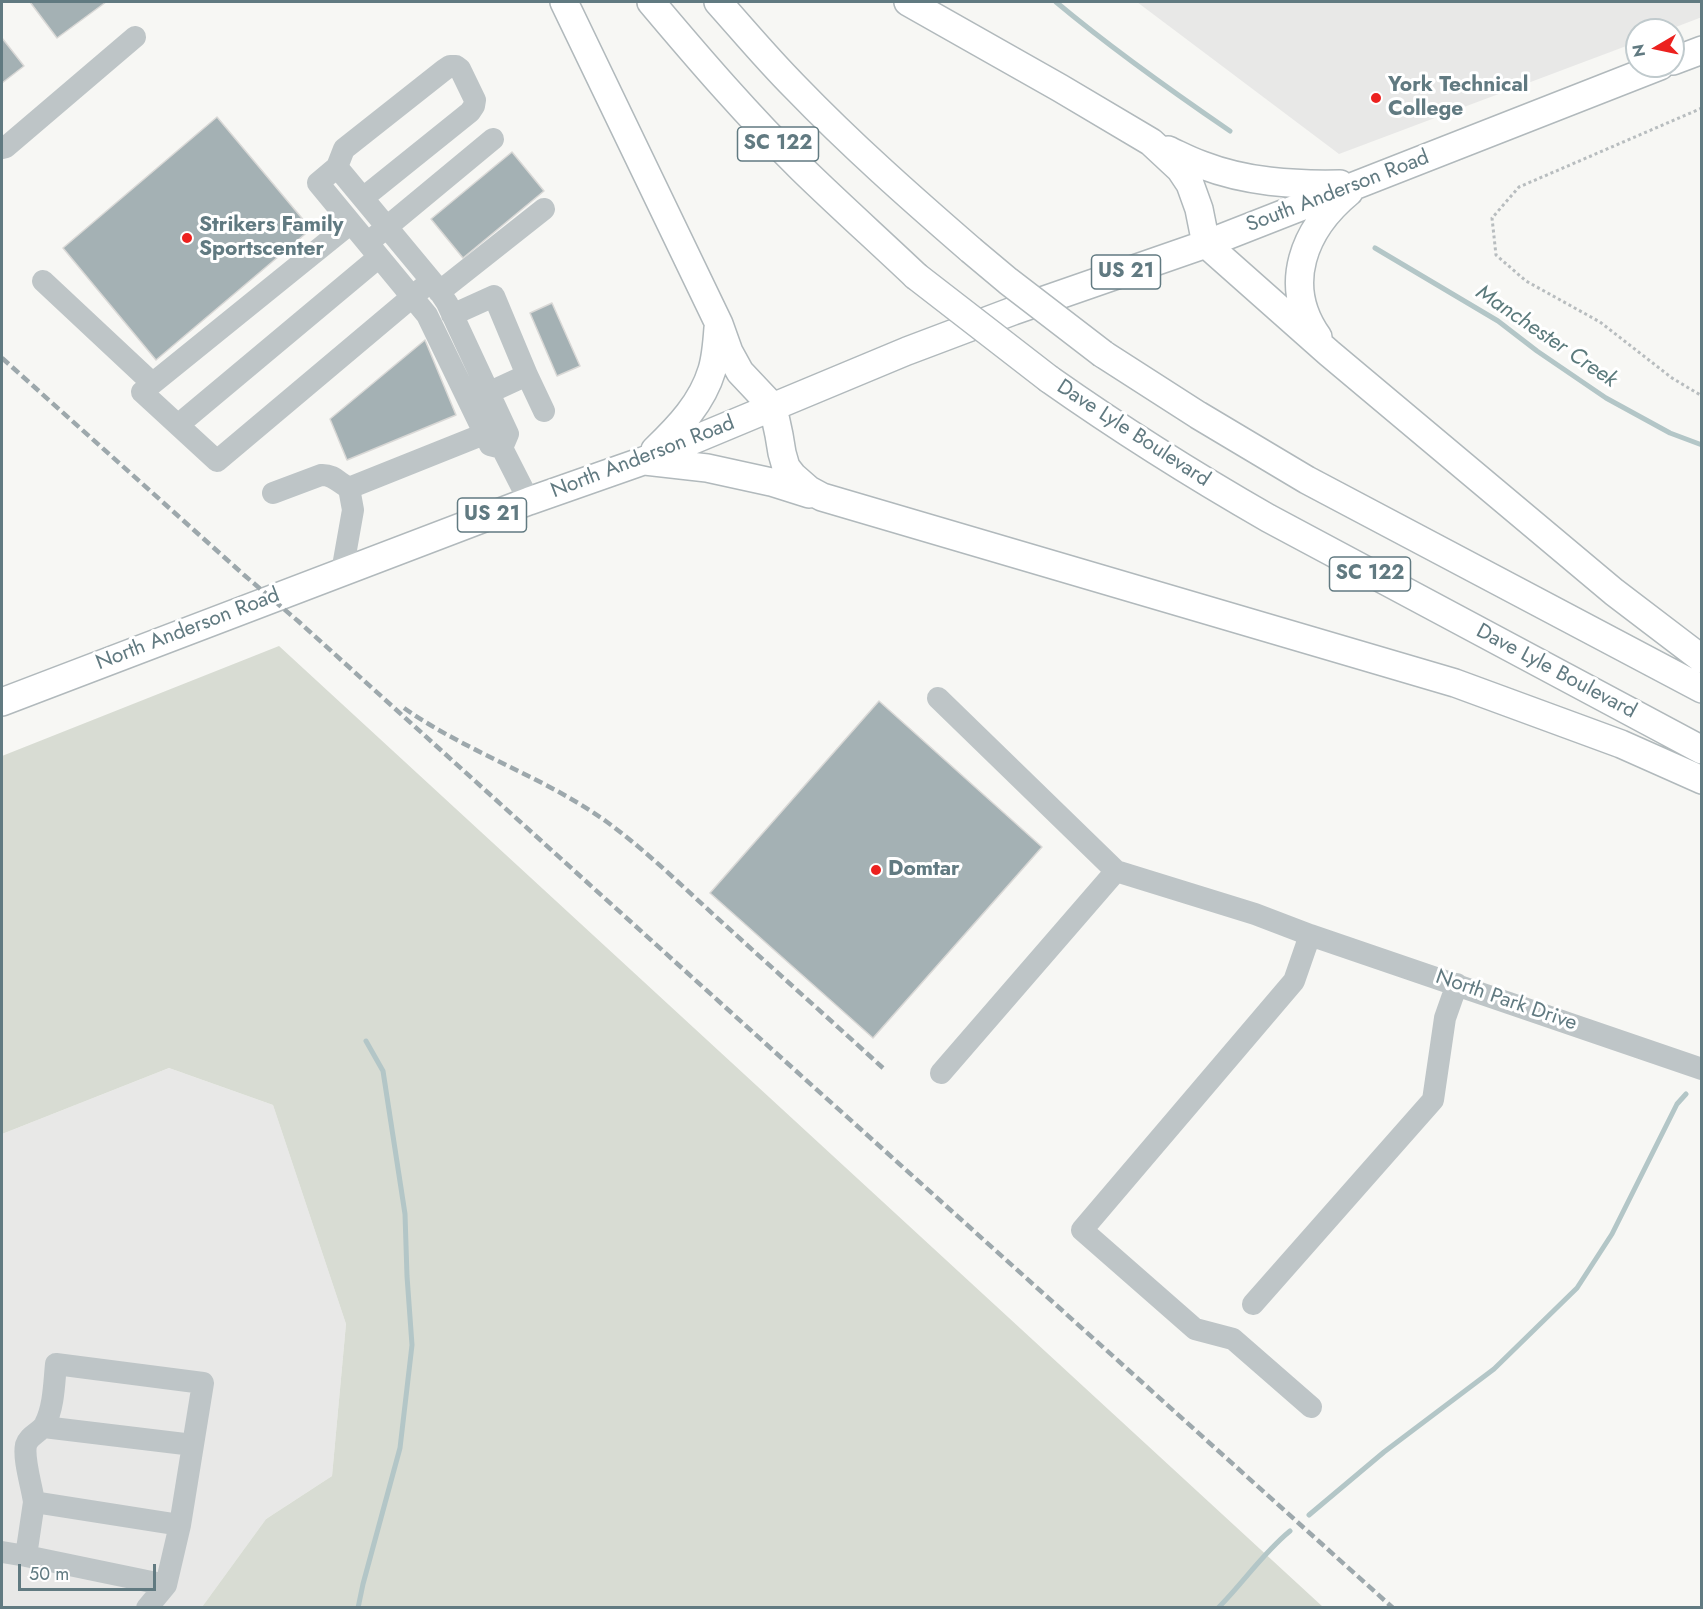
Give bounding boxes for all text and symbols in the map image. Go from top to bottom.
north arrow [1625,18,1685,78]
text: N [1626,43,1651,59]
place label: York Technical College [1388,73,1528,123]
marker: York Technical College [1369,91,1383,105]
road number: SC 122 [738,127,818,161]
street label: South Anderson Road [1243,146,1433,238]
place label: Strikers Family Sportscenter [199,213,344,263]
marker: Strikers Family Sportscenter [180,231,194,245]
road number: US 21 [1092,255,1160,289]
water label: Manchester Creek [1470,280,1622,394]
street label: Dave Lyle Boulevard [1052,375,1214,493]
street label: North Anderson Road [548,411,738,505]
road number: US 21 [458,498,526,532]
road number: SC 122 [1330,557,1410,591]
street label: North Anderson Road [93,583,283,677]
street label: Dave Lyle Boulevard [1472,619,1640,725]
place label: Domtar [888,857,960,883]
marker: Domtar [869,863,883,877]
street label: North Park Drive [1432,965,1580,1037]
scale bar [21,1552,159,1590]
text: 50 m [29,1561,69,1587]

